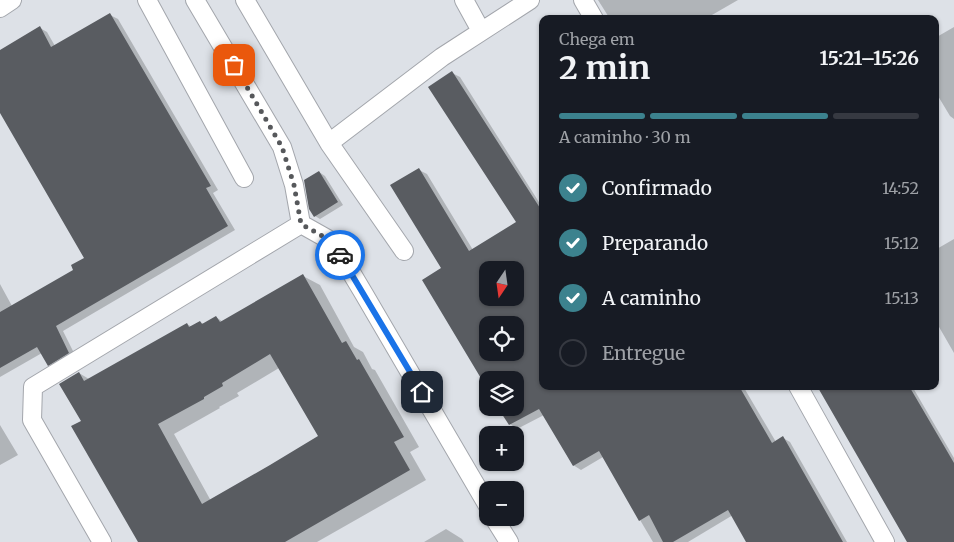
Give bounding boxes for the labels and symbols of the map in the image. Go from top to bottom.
pin [213,44,255,86]
courier [315,230,365,280]
north arrow [479,261,524,306]
pin [401,371,443,413]

